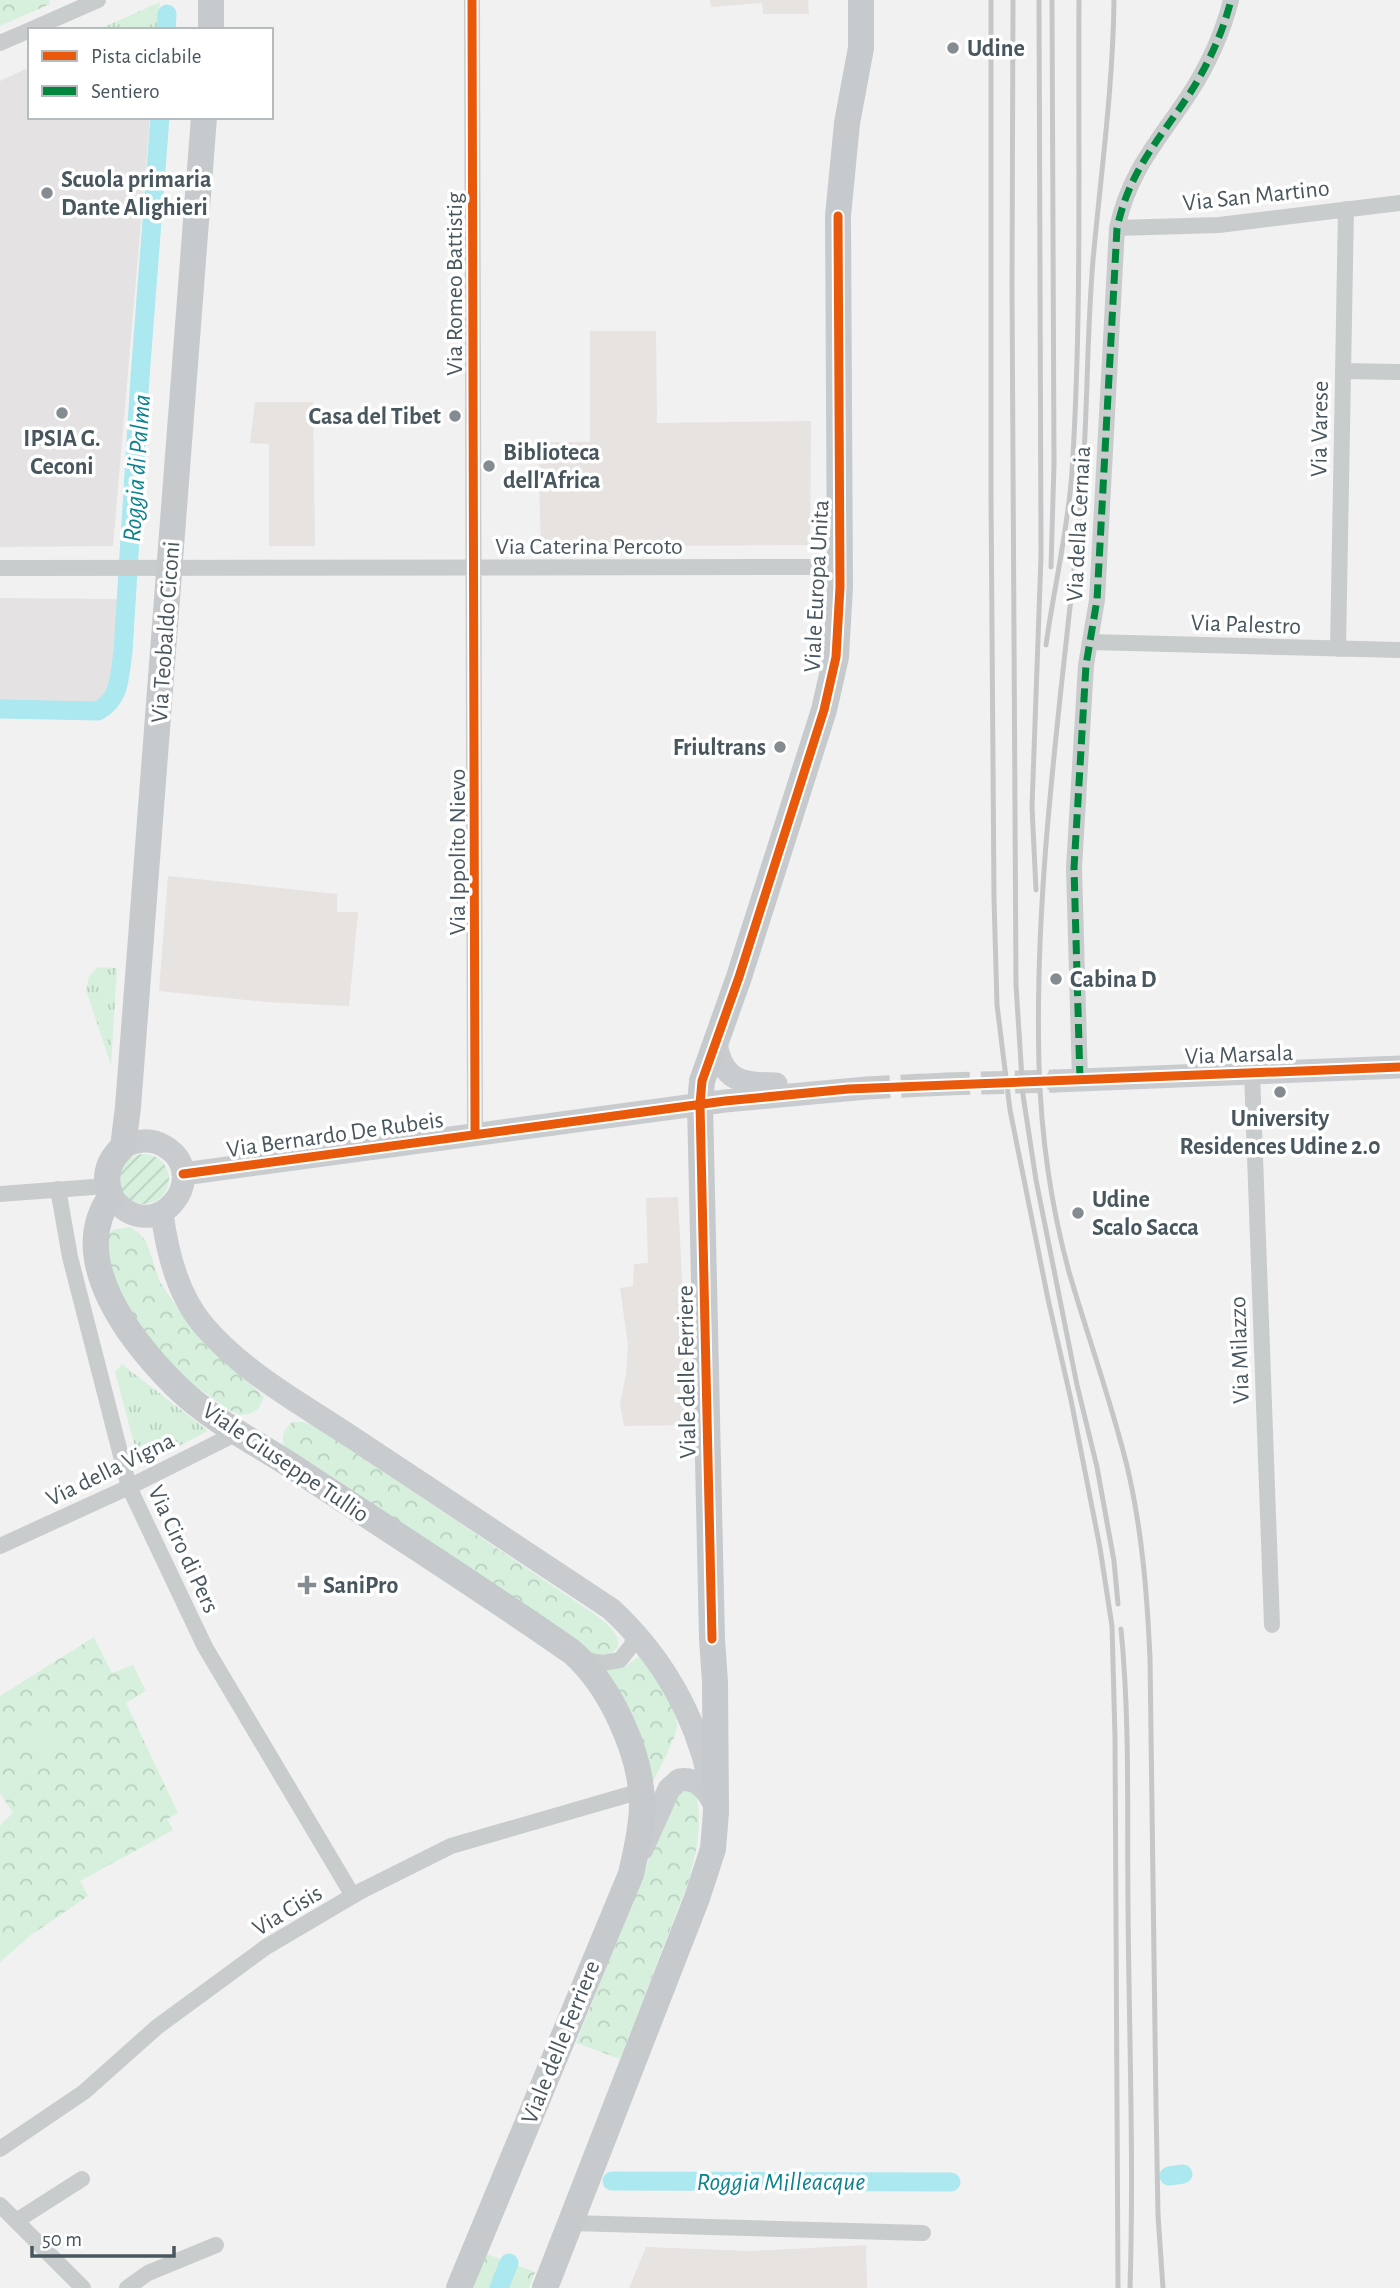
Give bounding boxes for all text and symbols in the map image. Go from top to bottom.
legend [28,28,273,119]
place label: Udine [967,37,1025,61]
marker: Udine [945,40,961,56]
text: Pista ciclabile [91,46,202,67]
text: Sentiero [91,81,160,102]
place label: Scuola primaria Dante Alighieri [61,168,212,220]
street label: Via San Martino [1182,176,1331,216]
marker: Scuola primaria Dante Alighieri [39,185,55,201]
street label: Via Romeo Battistig [443,192,467,376]
street label: Via Varese [1307,381,1333,477]
water label: Roggia di Palma [119,393,155,543]
marker: IPSIA G. Ceconi [54,405,70,421]
place label: Casa del Tibet [309,405,441,429]
marker: Casa del Tibet [447,408,463,424]
place label: IPSIA G. Ceconi [23,427,101,479]
place label: Biblioteca dell'Africa [503,441,601,493]
street label: Via della Cernaia [1063,446,1095,603]
marker: Biblioteca dell'Africa [481,458,497,474]
street label: Viale Europa Unita [800,499,834,673]
street label: Via Caterina Percoto [495,535,683,559]
street label: Via Teobaldo Ciconi [148,540,184,724]
street label: Via Palestro [1190,611,1302,639]
place label: Friultrans [673,736,766,760]
marker: Friultrans [772,739,788,755]
street label: Via Ippolito Nievo [446,769,470,935]
place label: Cabina D [1070,968,1157,992]
marker: Cabina D [1048,971,1064,987]
street label: Via Marsala [1184,1041,1294,1069]
marker: University Residences Udine 2.0 [1272,1084,1288,1100]
place label: University Residences Udine 2.0 [1180,1107,1380,1159]
street label: Via Bernardo De Rubeis [225,1108,445,1162]
place label: Udine Scalo Sacca [1092,1188,1199,1240]
marker: Udine Scalo Sacca [1070,1205,1086,1221]
street label: Viale delle Ferriere [673,1285,701,1459]
street label: Via Milazzo [1226,1296,1254,1404]
street label: Viale Giuseppe Tullio [198,1398,373,1527]
street label: Via della Vigna [43,1429,178,1511]
street label: Via Ciro di Pers [143,1482,223,1617]
place label: SaniPro [323,1574,398,1598]
marker: SaniPro [297,1575,317,1595]
street label: Via Cisis [249,1881,326,1941]
street label: Viale delle Ferriere [517,1957,605,2127]
water label: Roggia Milleacque [697,2169,866,2195]
scale bar [32,2214,173,2258]
text: 50 m [42,2229,82,2250]

